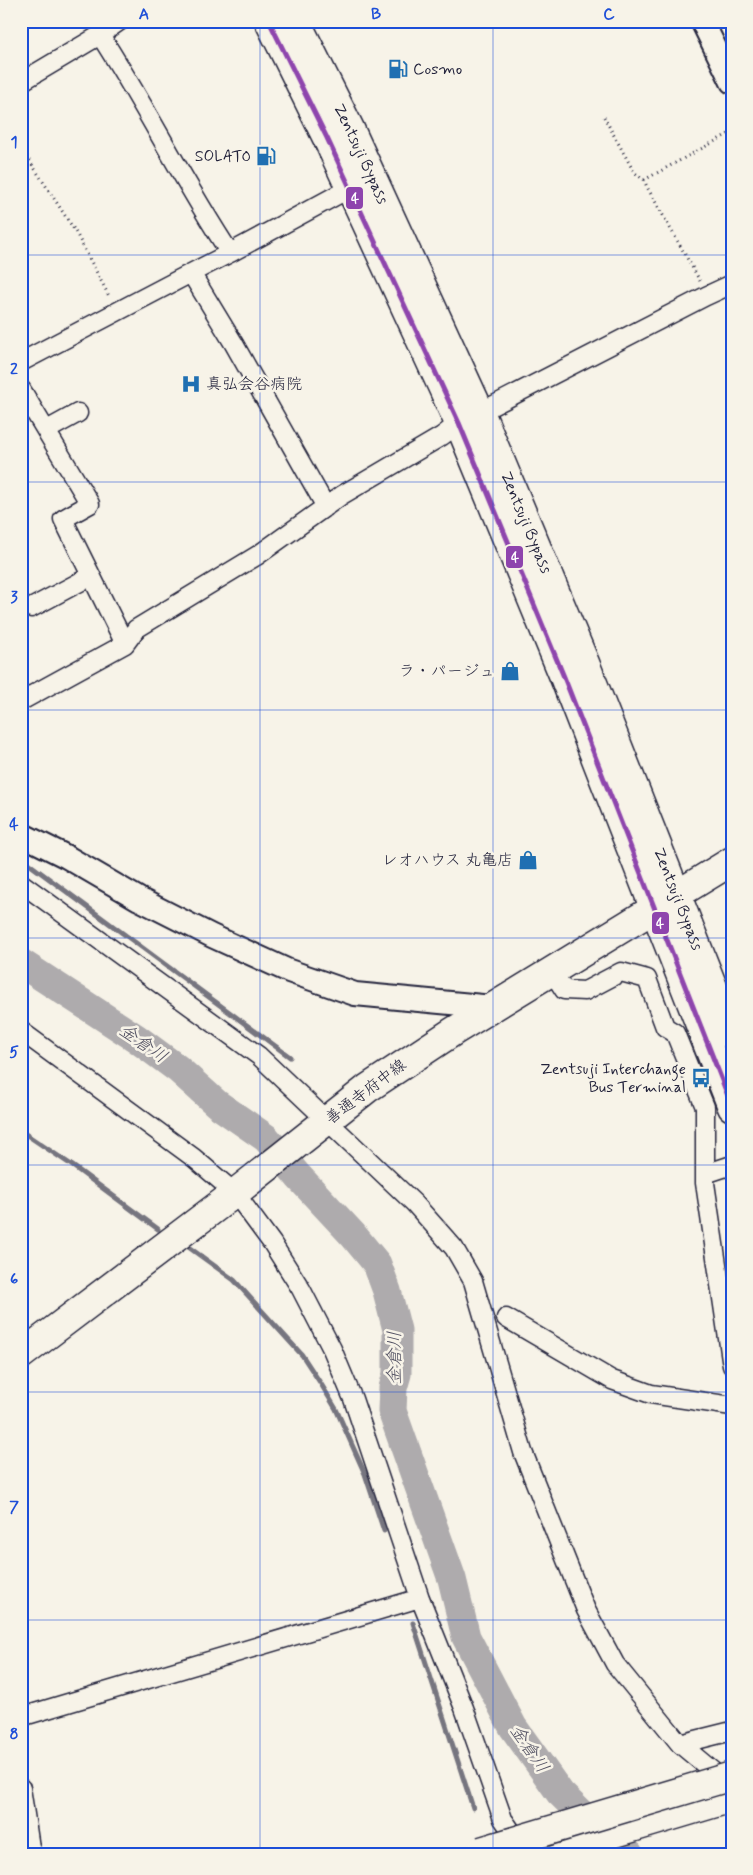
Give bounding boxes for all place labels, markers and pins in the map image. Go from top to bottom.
fuel station icon: Cosmo [387,58,409,80]
place label: Cosmo [413,59,462,80]
fuel station icon: SOLATO [255,145,277,167]
place label: SOLATO [195,146,251,167]
hospital icon: 真弘会谷病院 [180,373,202,395]
place label: 真弘会谷病院 [206,374,302,395]
shop icon: ラ・パージュ [499,660,521,682]
place label: ラ・パージュ [399,661,495,682]
shop icon: レオハウス 丸亀店 [517,849,539,871]
place label: レオハウス 丸亀店 [382,850,513,871]
place label: Zentsuji Interchange Bus Terminal [540,1059,686,1098]
bus stop icon: Zentsuji Interchange Bus Terminal [690,1067,712,1089]

